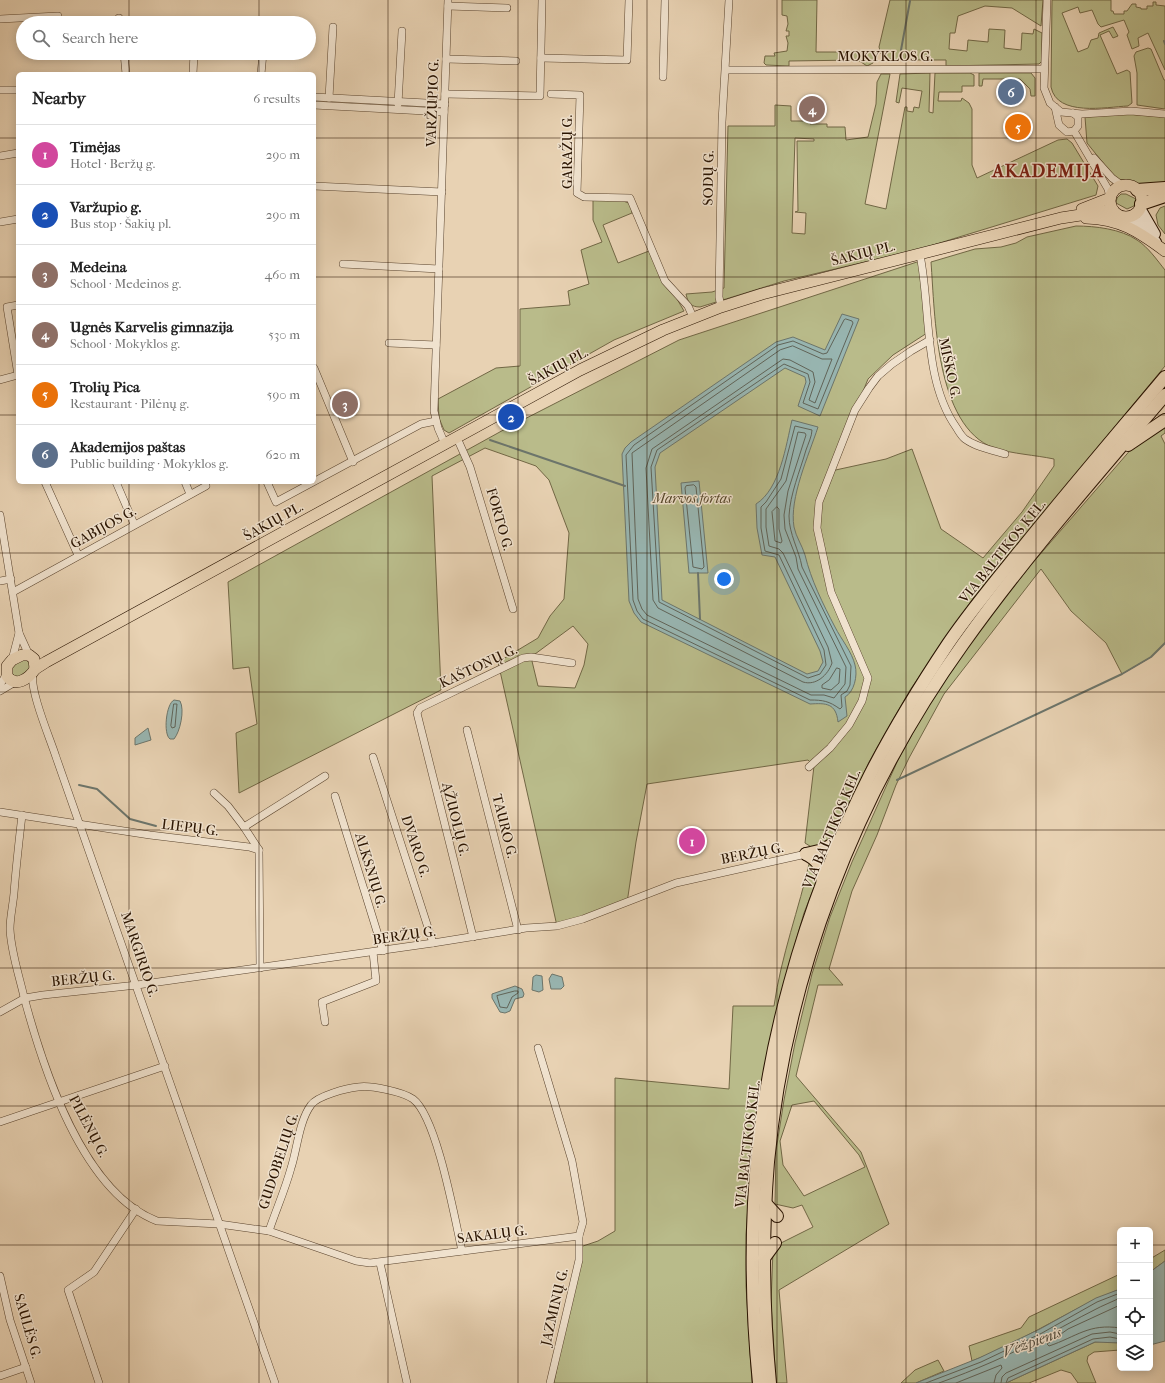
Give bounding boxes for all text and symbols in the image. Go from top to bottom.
search box [16,16,316,60]
icon: search [30,27,52,49]
text: Search here [62,29,138,47]
street label: MOKYKLOS G. [837,48,933,65]
street label: VARŽUPIO G. [421,58,443,148]
pin: 6 [998,77,1024,107]
text: Nearby [32,88,86,108]
text: 6 results [253,91,300,106]
pin: 4 [799,94,825,124]
pin: 5 [1005,112,1031,142]
street label: GARAŽŲ G. [558,115,576,189]
text: Timėjas [70,138,120,156]
text: 1 [43,147,47,162]
text: 290 m [266,147,300,162]
street label: SODŲ G. [700,150,717,206]
text: Hotel · Beržų g. [70,156,155,171]
district label: AKADEMIJA [991,161,1104,182]
text: Varžupio g. [70,198,141,216]
text: 2 [42,207,48,222]
text: 290 m [266,207,300,222]
text: Bus stop · Šakių pl. [70,216,171,231]
street label: ŠAKIŲ PL. [829,236,897,270]
text: Medeina [70,258,127,276]
text: 3 [42,267,48,282]
text: 460 m [265,267,300,282]
text: School · Medeinos g. [70,276,181,291]
text: Ugnės Karvelis gimnazija [70,318,233,336]
text: 4 [41,327,49,342]
text: 530 m [268,327,300,342]
text: School · Mokyklos g. [70,336,180,351]
street label: MIŠKO G. [935,336,965,400]
street label: ŠAKIŲ PL. [525,343,591,389]
text: Trolių Pica [70,378,140,396]
text: 5 [42,387,48,402]
text: 590 m [267,387,300,402]
pin: 3 [332,389,358,419]
text: Restaurant · Pilėnų g. [70,396,189,411]
pin: 2 [498,402,524,432]
text: Akademijos paštas [70,438,185,456]
text: 6 [41,447,49,462]
text: 620 m [266,447,300,462]
text: Public building · Mokyklos g. [70,456,228,471]
street label: FORTO G. [482,486,517,553]
park label: Marvos fortas [652,490,732,507]
street label: VIA BALTIKOS KEL. [955,496,1050,607]
street label: ŠAKIŲ PL. [240,497,306,545]
street label: GABIJOS G. [67,502,139,552]
your location [714,569,734,589]
street label: KAŠTONŲ G. [436,640,520,692]
street label: VIA BALTIKOS KEL. [798,767,864,893]
street label: ĄŽUOLŲ G. [438,779,474,858]
street label: TAURO G. [488,792,521,860]
street label: DVARO G. [398,813,434,880]
street label: LIEPŲ G. [160,816,220,839]
pin: 1 [679,826,705,856]
street label: ALKSNIŲ G. [351,830,390,910]
street label: BERŽŲ G. [719,838,785,868]
street label: MARGIRIO G. [117,909,162,999]
street label: BERŽŲ G. [371,922,437,948]
street label: BERŽŲ G. [50,966,116,990]
street label: VIA BALTIKOS KEL. [731,1079,764,1210]
street label: PILĖNŲ G. [65,1092,112,1160]
street label: GUDOBELIŲ G. [255,1111,302,1212]
street label: SAKALŲ G. [456,1222,528,1247]
map controls [1117,1227,1153,1371]
button: + [1117,1227,1153,1263]
button: − [1117,1263,1153,1299]
street label: JAZMINŲ G. [537,1266,572,1349]
street label: SAULĖS G. [10,1292,45,1361]
button: locate [1117,1299,1153,1335]
water label: Vėžpienis [1000,1323,1064,1361]
button: layers [1117,1335,1153,1371]

